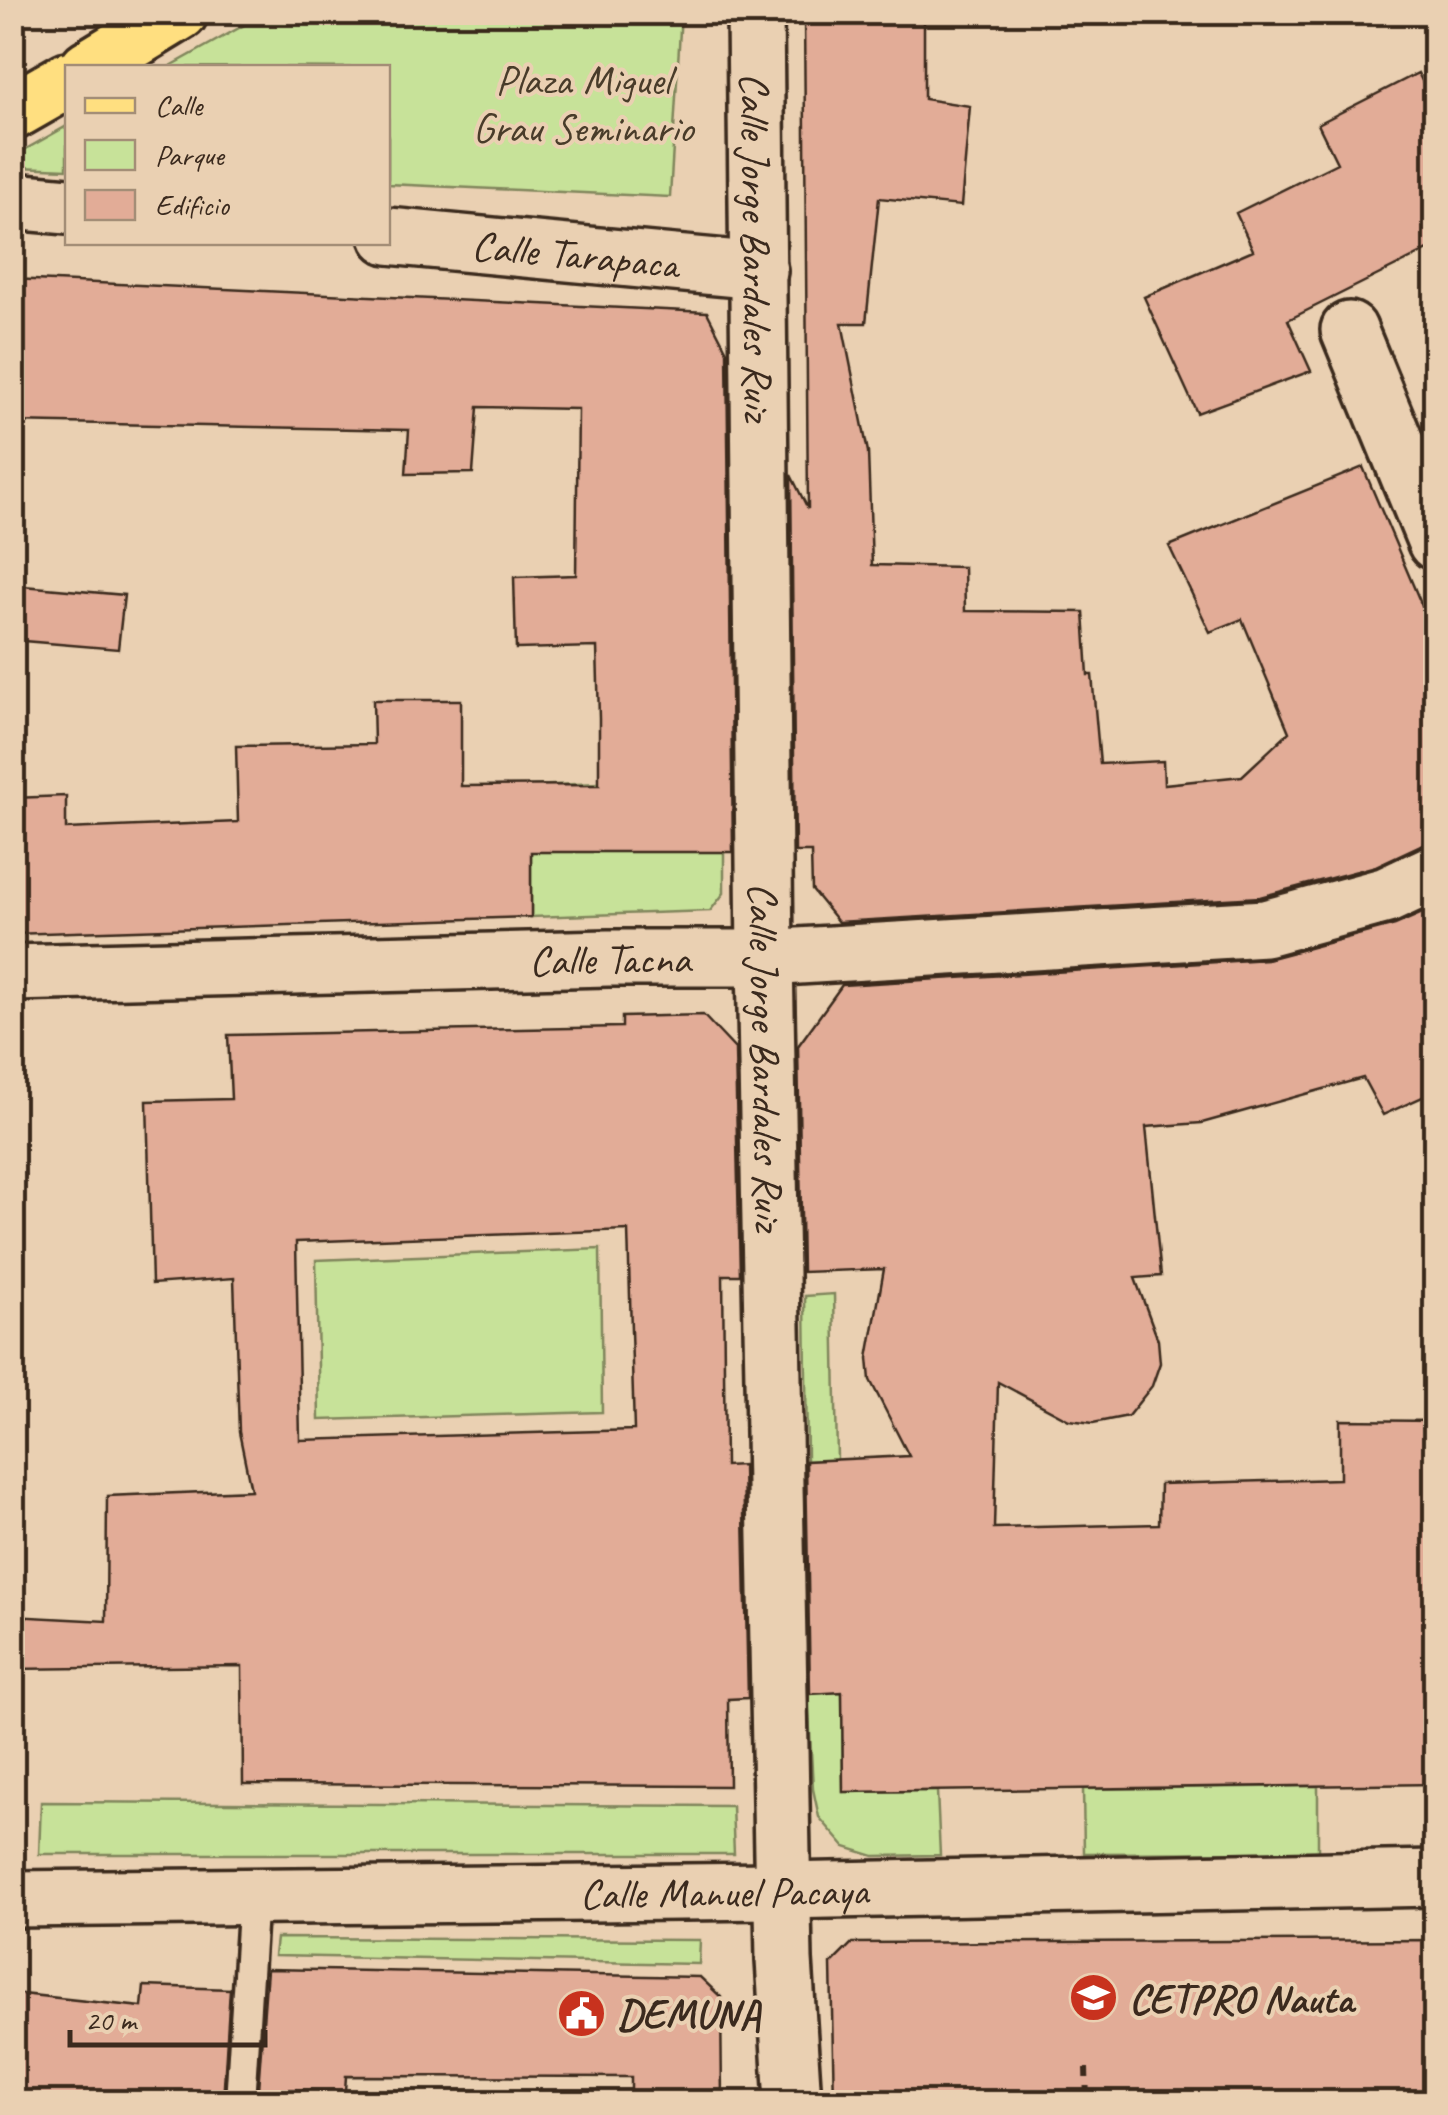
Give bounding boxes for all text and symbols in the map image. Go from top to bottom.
park label: Plaza Miguel Grau Seminario [473,54,695,155]
legend [65,65,390,245]
street label: Calle Jorge Bardales Ruiz [728,72,784,424]
text: Calle [155,86,204,124]
text: Parque [155,136,226,174]
text: Edificio [155,186,230,224]
street label: Calle Tarapaca [470,219,684,292]
street label: Calle Jorge Bardales Ruiz [736,882,795,1235]
street label: Calle Tacna [528,933,693,988]
street label: Calle Manuel Pacaya [579,1864,872,1921]
school or university icon: CETPRO Nauta [1068,1972,1120,2024]
place label: CETPRO Nauta [1129,1973,1357,2026]
scale bar [70,1985,265,2047]
public building icon: DEMUNA [556,1987,608,2039]
place label: DEMUNA [617,1988,763,2041]
text: 20 m [85,2001,138,2039]

